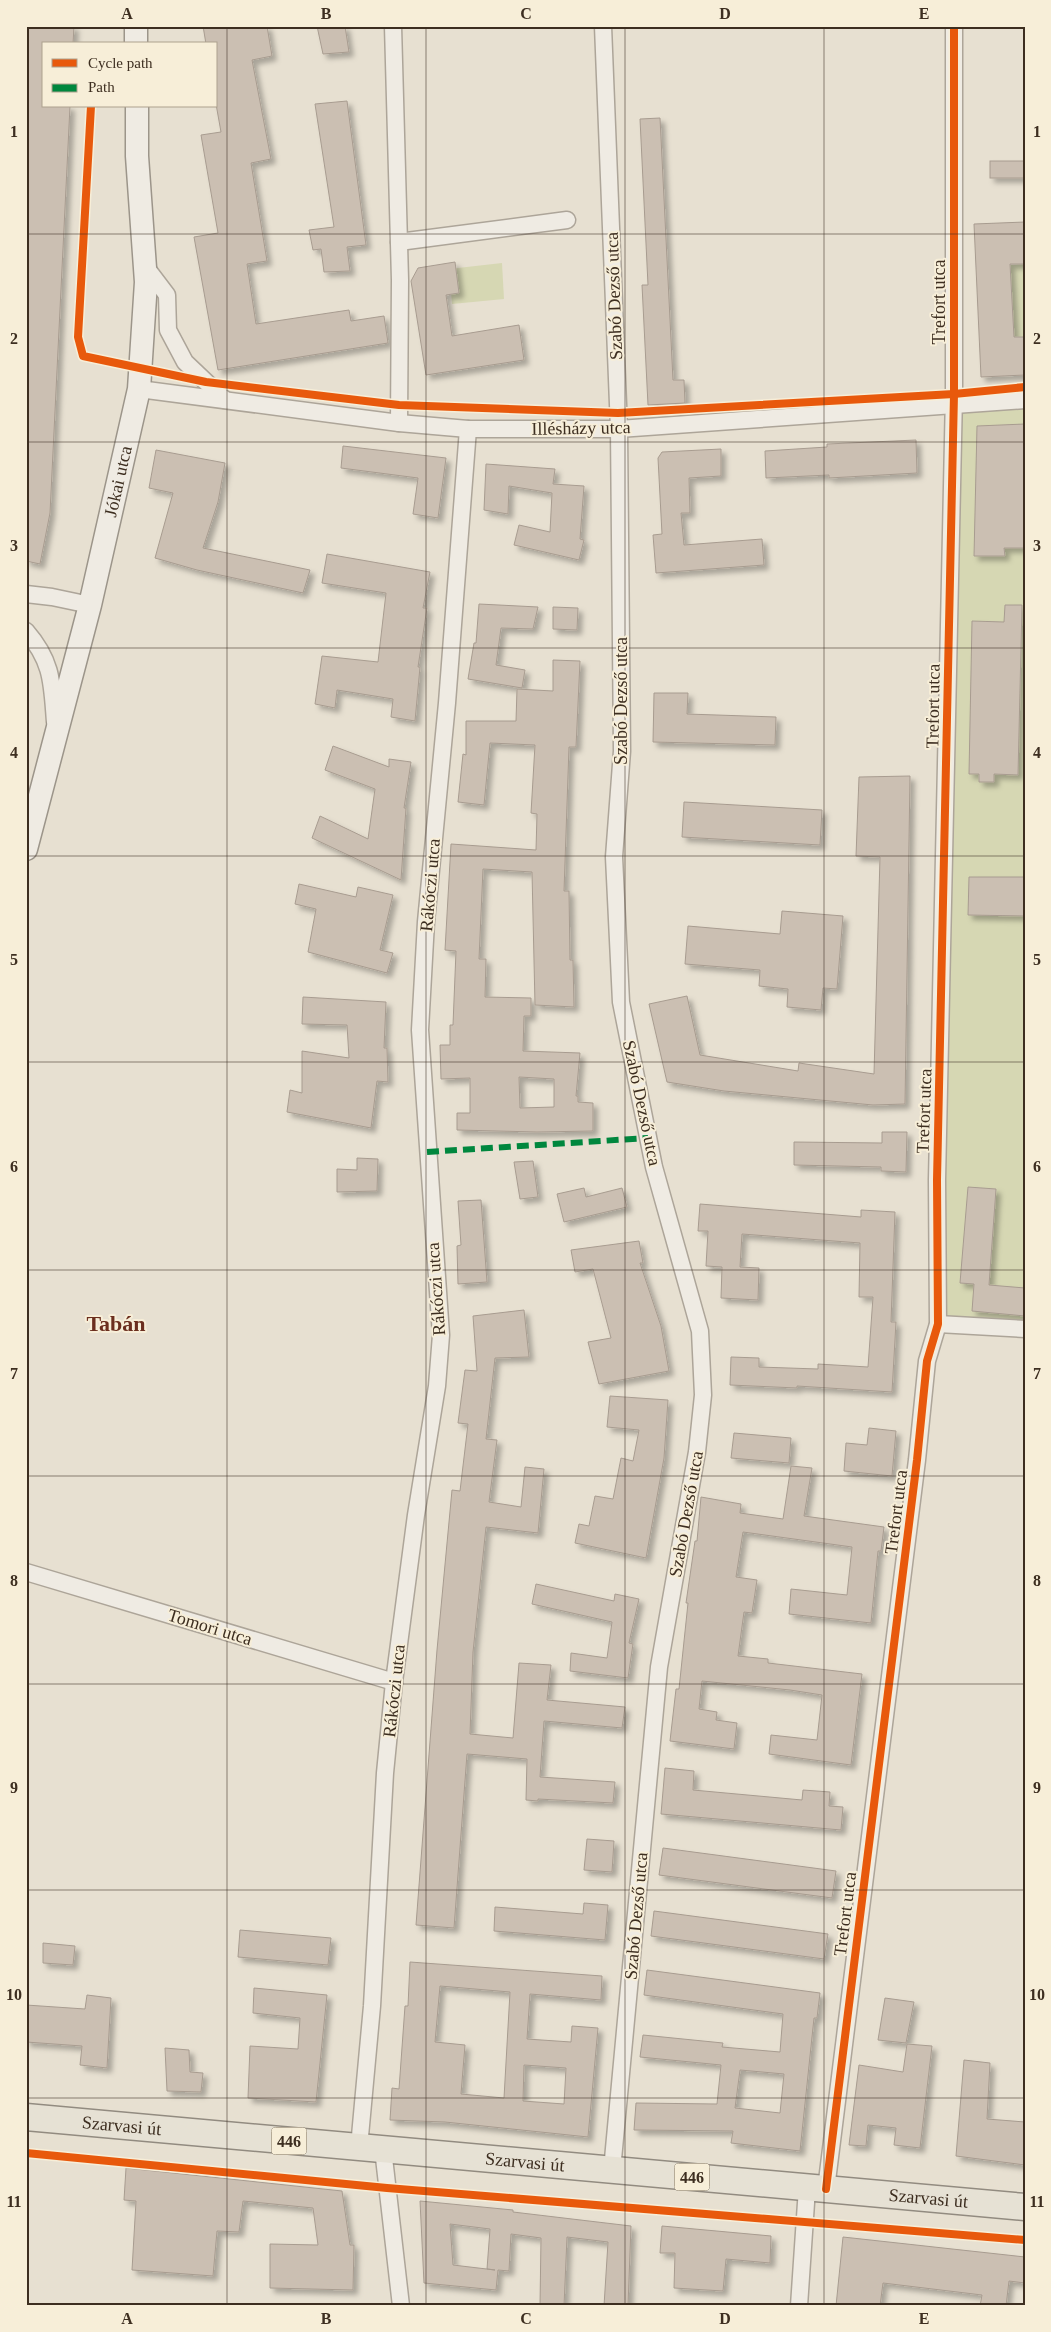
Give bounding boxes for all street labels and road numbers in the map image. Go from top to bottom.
street label: Szabó Dezső utca [602,232,626,360]
street label: Trefort utca [929,260,949,344]
street label: Illésházy utca [531,417,631,439]
street label: Jókai utca [100,444,136,519]
street label: Szabó Dezső utca [611,637,631,765]
street label: Trefort utca [922,663,944,749]
street label: Rákóczi utca [416,838,444,932]
street label: Szabó Dezső utca [619,1038,665,1168]
street label: Trefort utca [913,1068,935,1154]
street label: Rákóczi utca [423,1242,449,1336]
street label: Szabó Dezső utca [665,1449,707,1579]
street label: Trefort utca [881,1469,911,1555]
street label: Tomori utca [165,1605,255,1649]
street label: Rákóczi utca [379,1643,409,1739]
street label: Szabó Dezső utca [620,1851,652,1981]
street label: Trefort utca [830,1871,860,1957]
street label: Szarvasi út [81,2112,162,2139]
road number: 446 [272,2128,306,2154]
street label: Szarvasi út [484,2148,565,2175]
road number: 446 [674,2164,710,2190]
street label: Szarvasi út [888,2185,969,2212]

